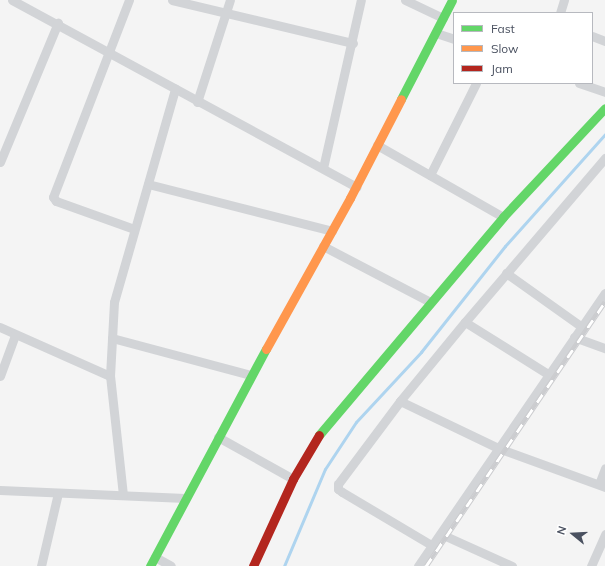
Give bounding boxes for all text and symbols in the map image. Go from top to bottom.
legend [453,12,593,84]
text: Fast [491,21,515,36]
text: Slow [491,41,519,56]
text: Jam [491,61,513,76]
north arrow [553,514,593,554]
text: N [554,524,570,536]

